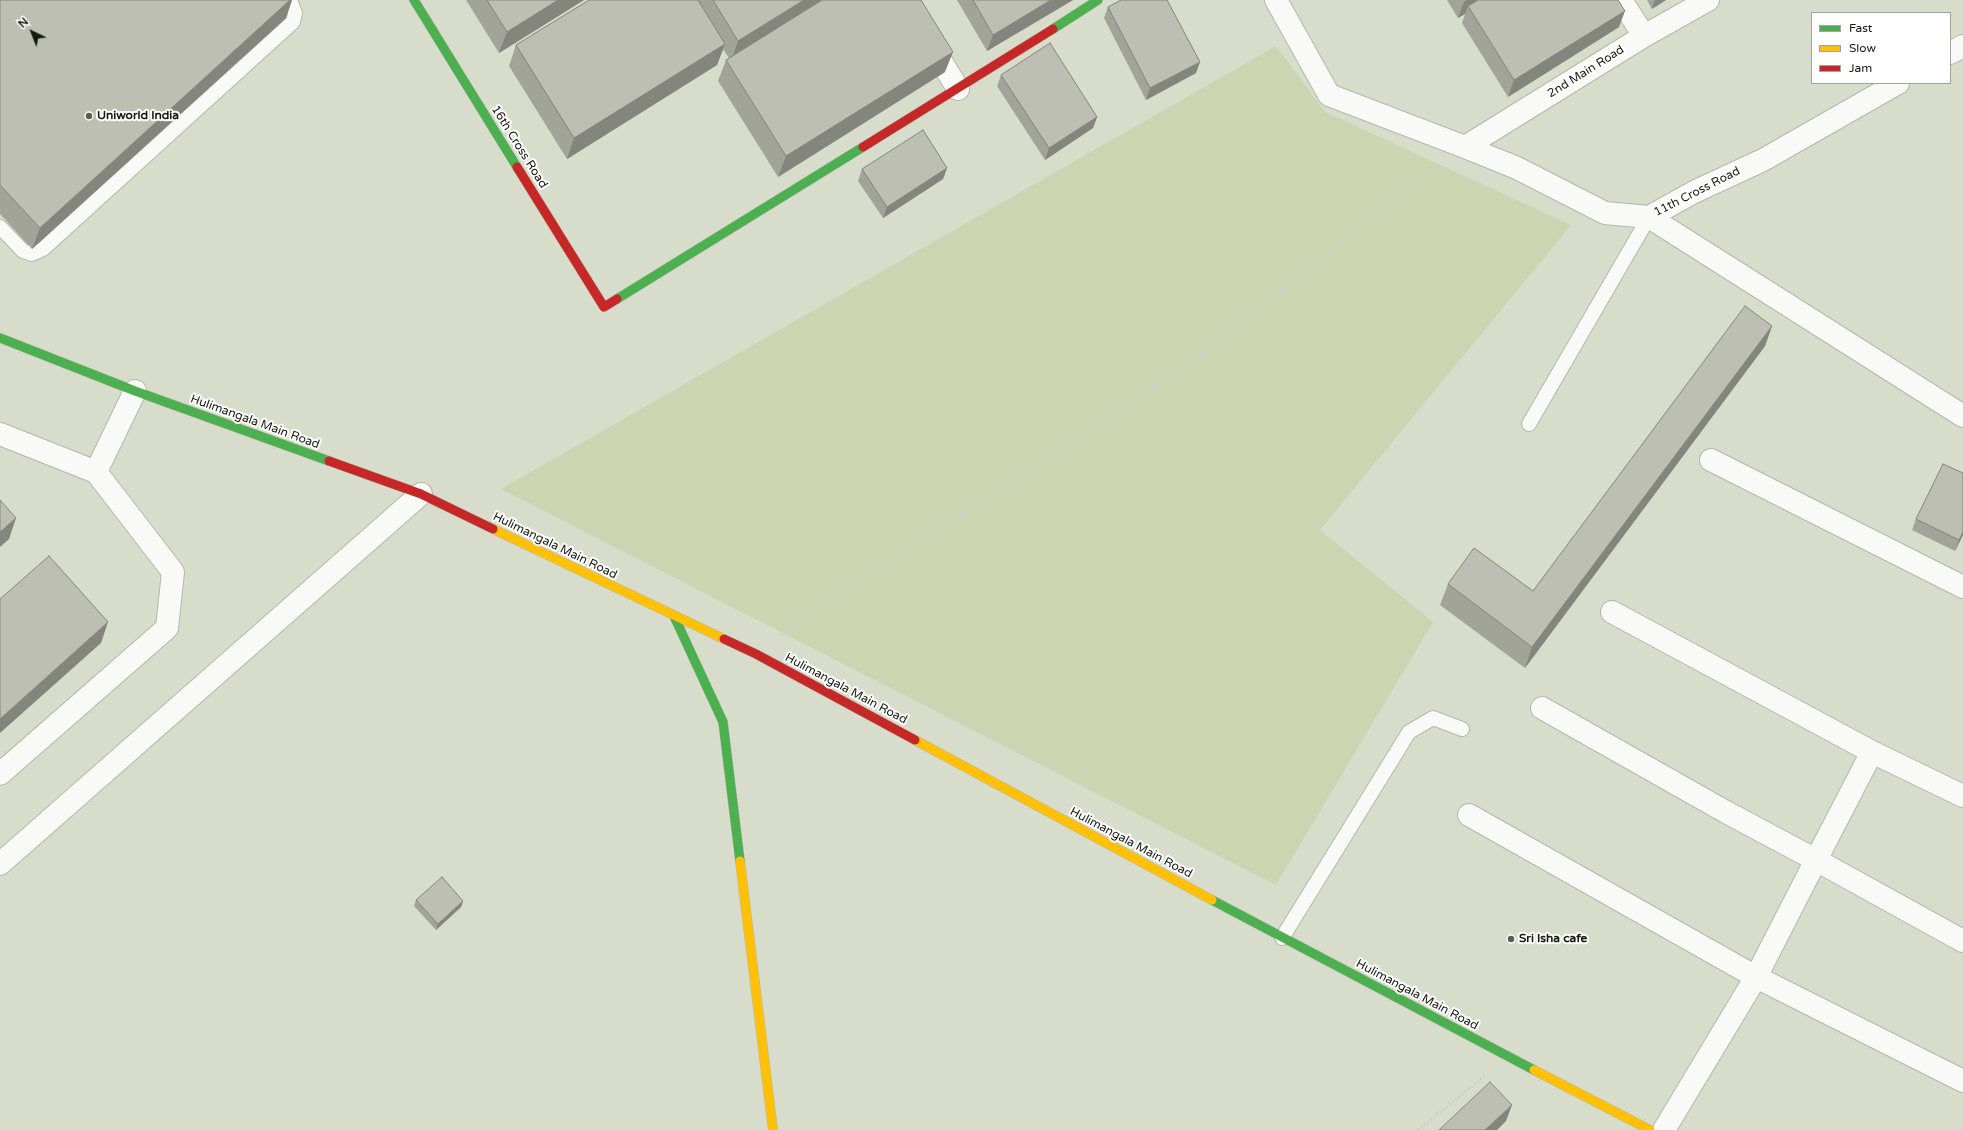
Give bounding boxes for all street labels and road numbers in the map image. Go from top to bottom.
street label: 2nd Main Road [1545,43,1627,101]
street label: 16th Cross Road [488,103,550,191]
street label: 11th Cross Road [1651,164,1743,220]
street label: Hulimangala Main Road [188,392,322,452]
street label: Hulimangala Main Road [491,510,619,582]
street label: Hulimangala Main Road [782,651,910,727]
street label: Hulimangala Main Road [1067,805,1195,881]
street label: Hulimangala Main Road [1353,957,1481,1033]

